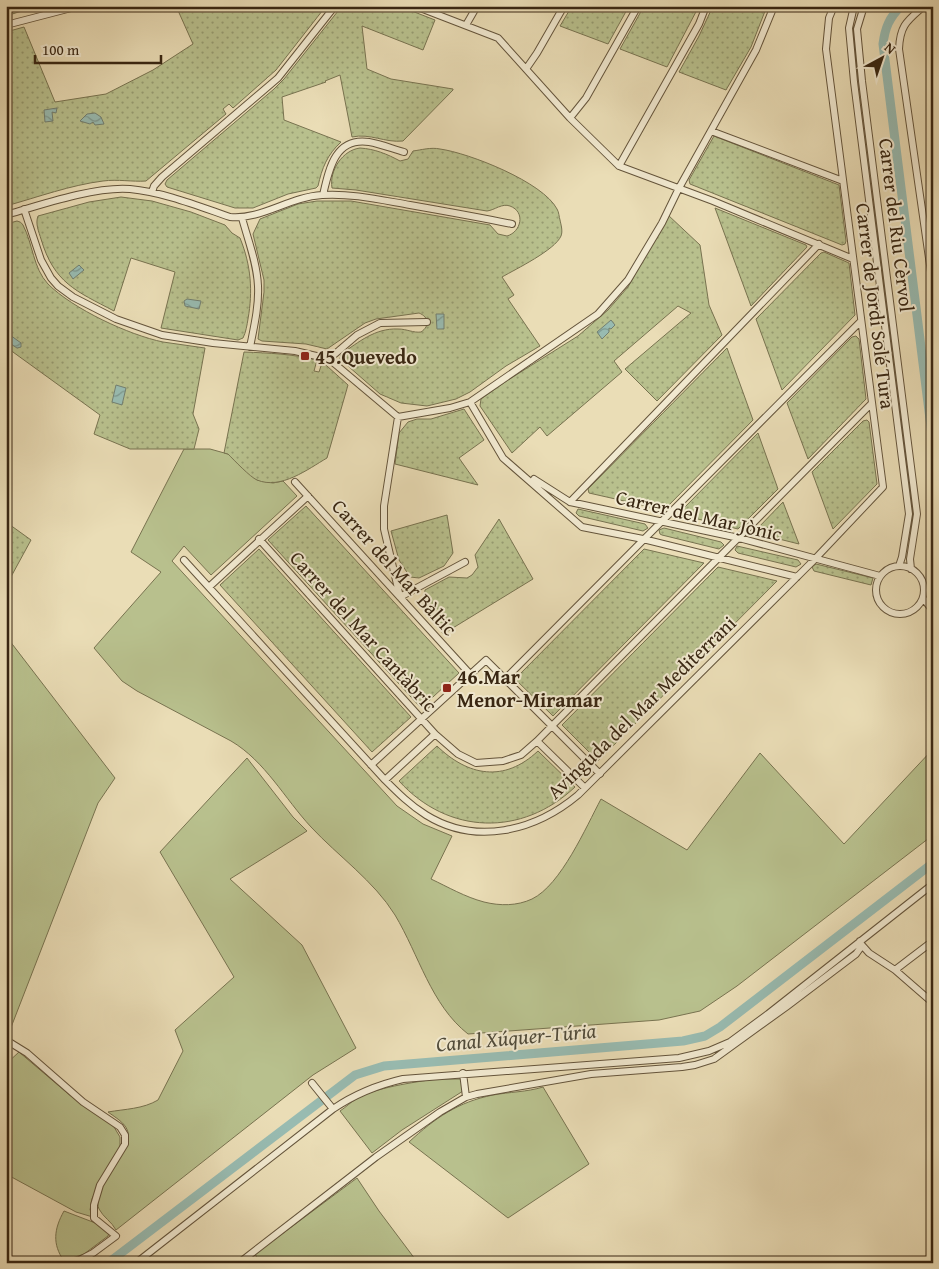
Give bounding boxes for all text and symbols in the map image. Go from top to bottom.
scale bar [35,32,161,64]
north arrow [856,32,906,82]
text: N [880,37,901,59]
text: 100 m [42,39,80,60]
street label: Carrer del Riu Cèrvol [872,136,922,314]
street label: Carrer de Jordi Solé Tura [849,201,903,411]
place label: 45.Quevedo [315,342,417,371]
marker: 45.Quevedo [299,350,311,362]
street label: Carrer del Mar Jònic [613,482,785,548]
street label: Carrer del Mar Bàltic [326,492,464,642]
street label: Carrer del Mar Cantàbric [284,544,445,718]
street label: Avinguda del Mar Mediterrani [540,608,742,805]
place label: 46.Mar Menor-Miramar [457,662,602,714]
marker: 46.Mar Menor-Miramar [441,682,453,694]
water label: Canal Xúquer-Túria [435,1015,598,1059]

